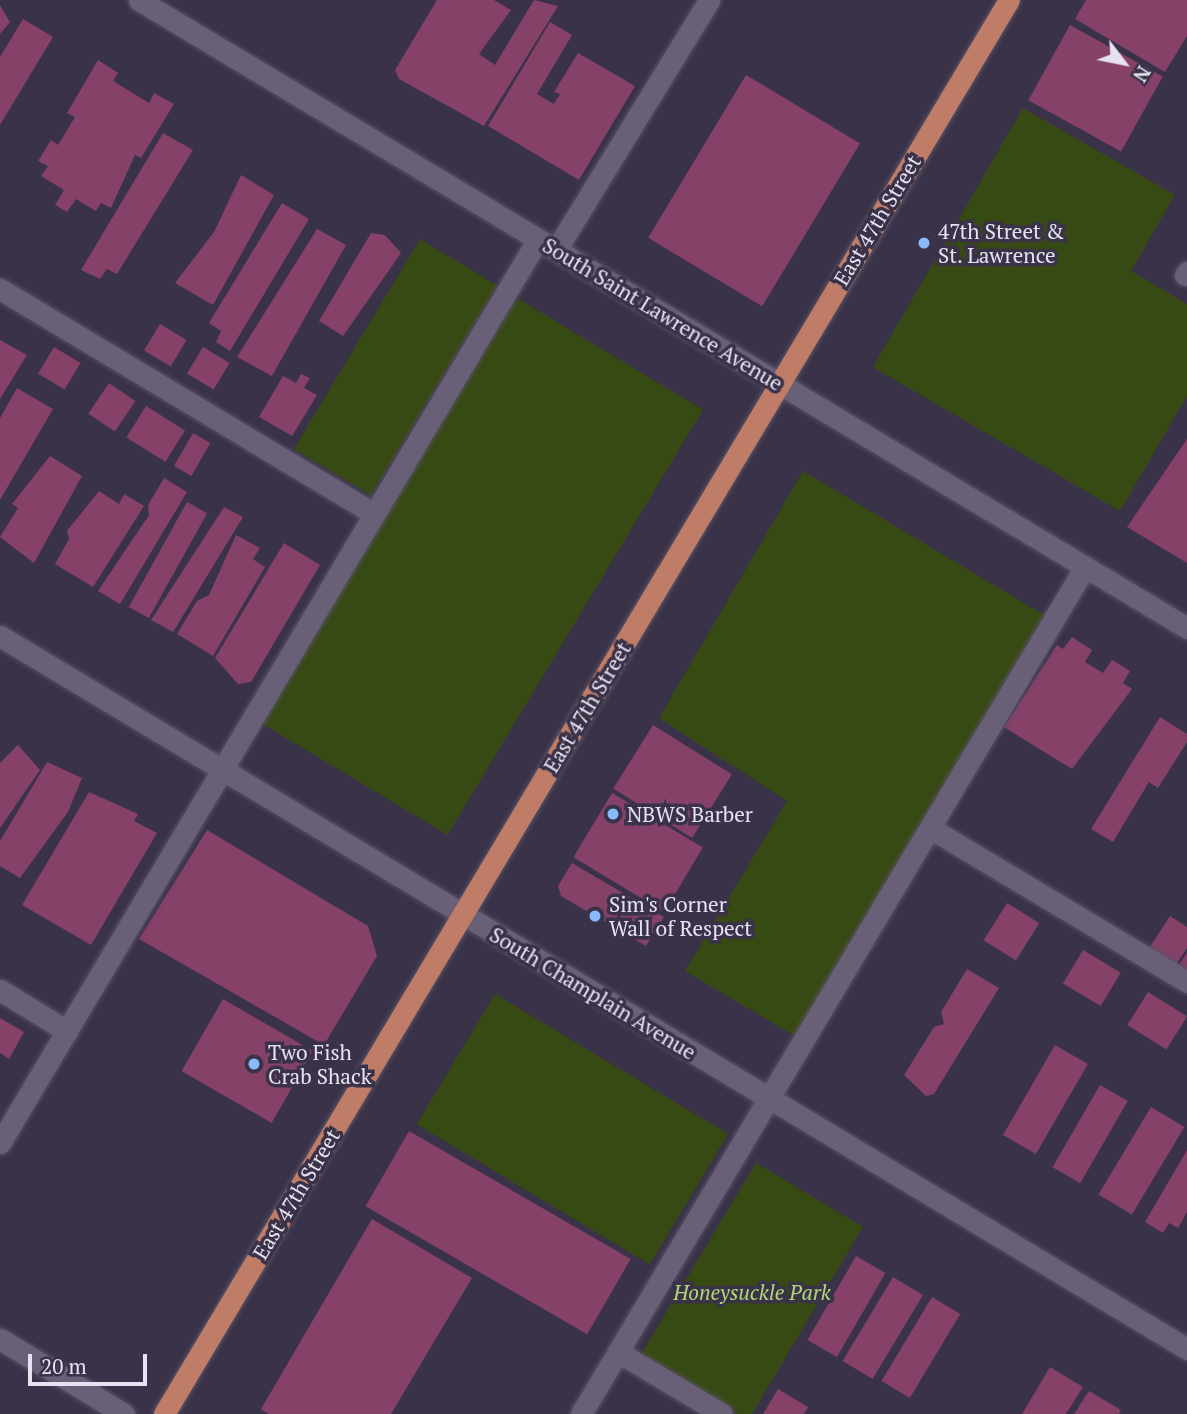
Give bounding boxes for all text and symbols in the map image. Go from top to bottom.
north arrow [1089,28,1159,98]
text: N [1128,62,1157,87]
street label: East 47th Street [828,150,926,290]
place label: 47th Street & St. Lawrence [938,218,1064,268]
street label: South Saint Lawrence Avenue [538,232,788,396]
marker: 47th Street & St. Lawrence [916,235,932,251]
street label: East 47th Street [538,637,636,777]
place label: NBWS Barber [627,801,753,827]
marker: NBWS Barber [605,806,621,822]
place label: Sim's Corner Wall of Respect [609,891,752,941]
marker: Sim's Corner Wall of Respect [587,908,603,924]
street label: South Champlain Avenue [485,921,701,1065]
place label: Two Fish Crab Shack [268,1039,372,1089]
marker: Two Fish Crab Shack [246,1056,262,1072]
street label: East 47th Street [247,1124,345,1264]
park label: Honeysuckle Park [673,1279,831,1305]
scale bar [32,1340,150,1384]
text: 20 m [41,1352,87,1380]

